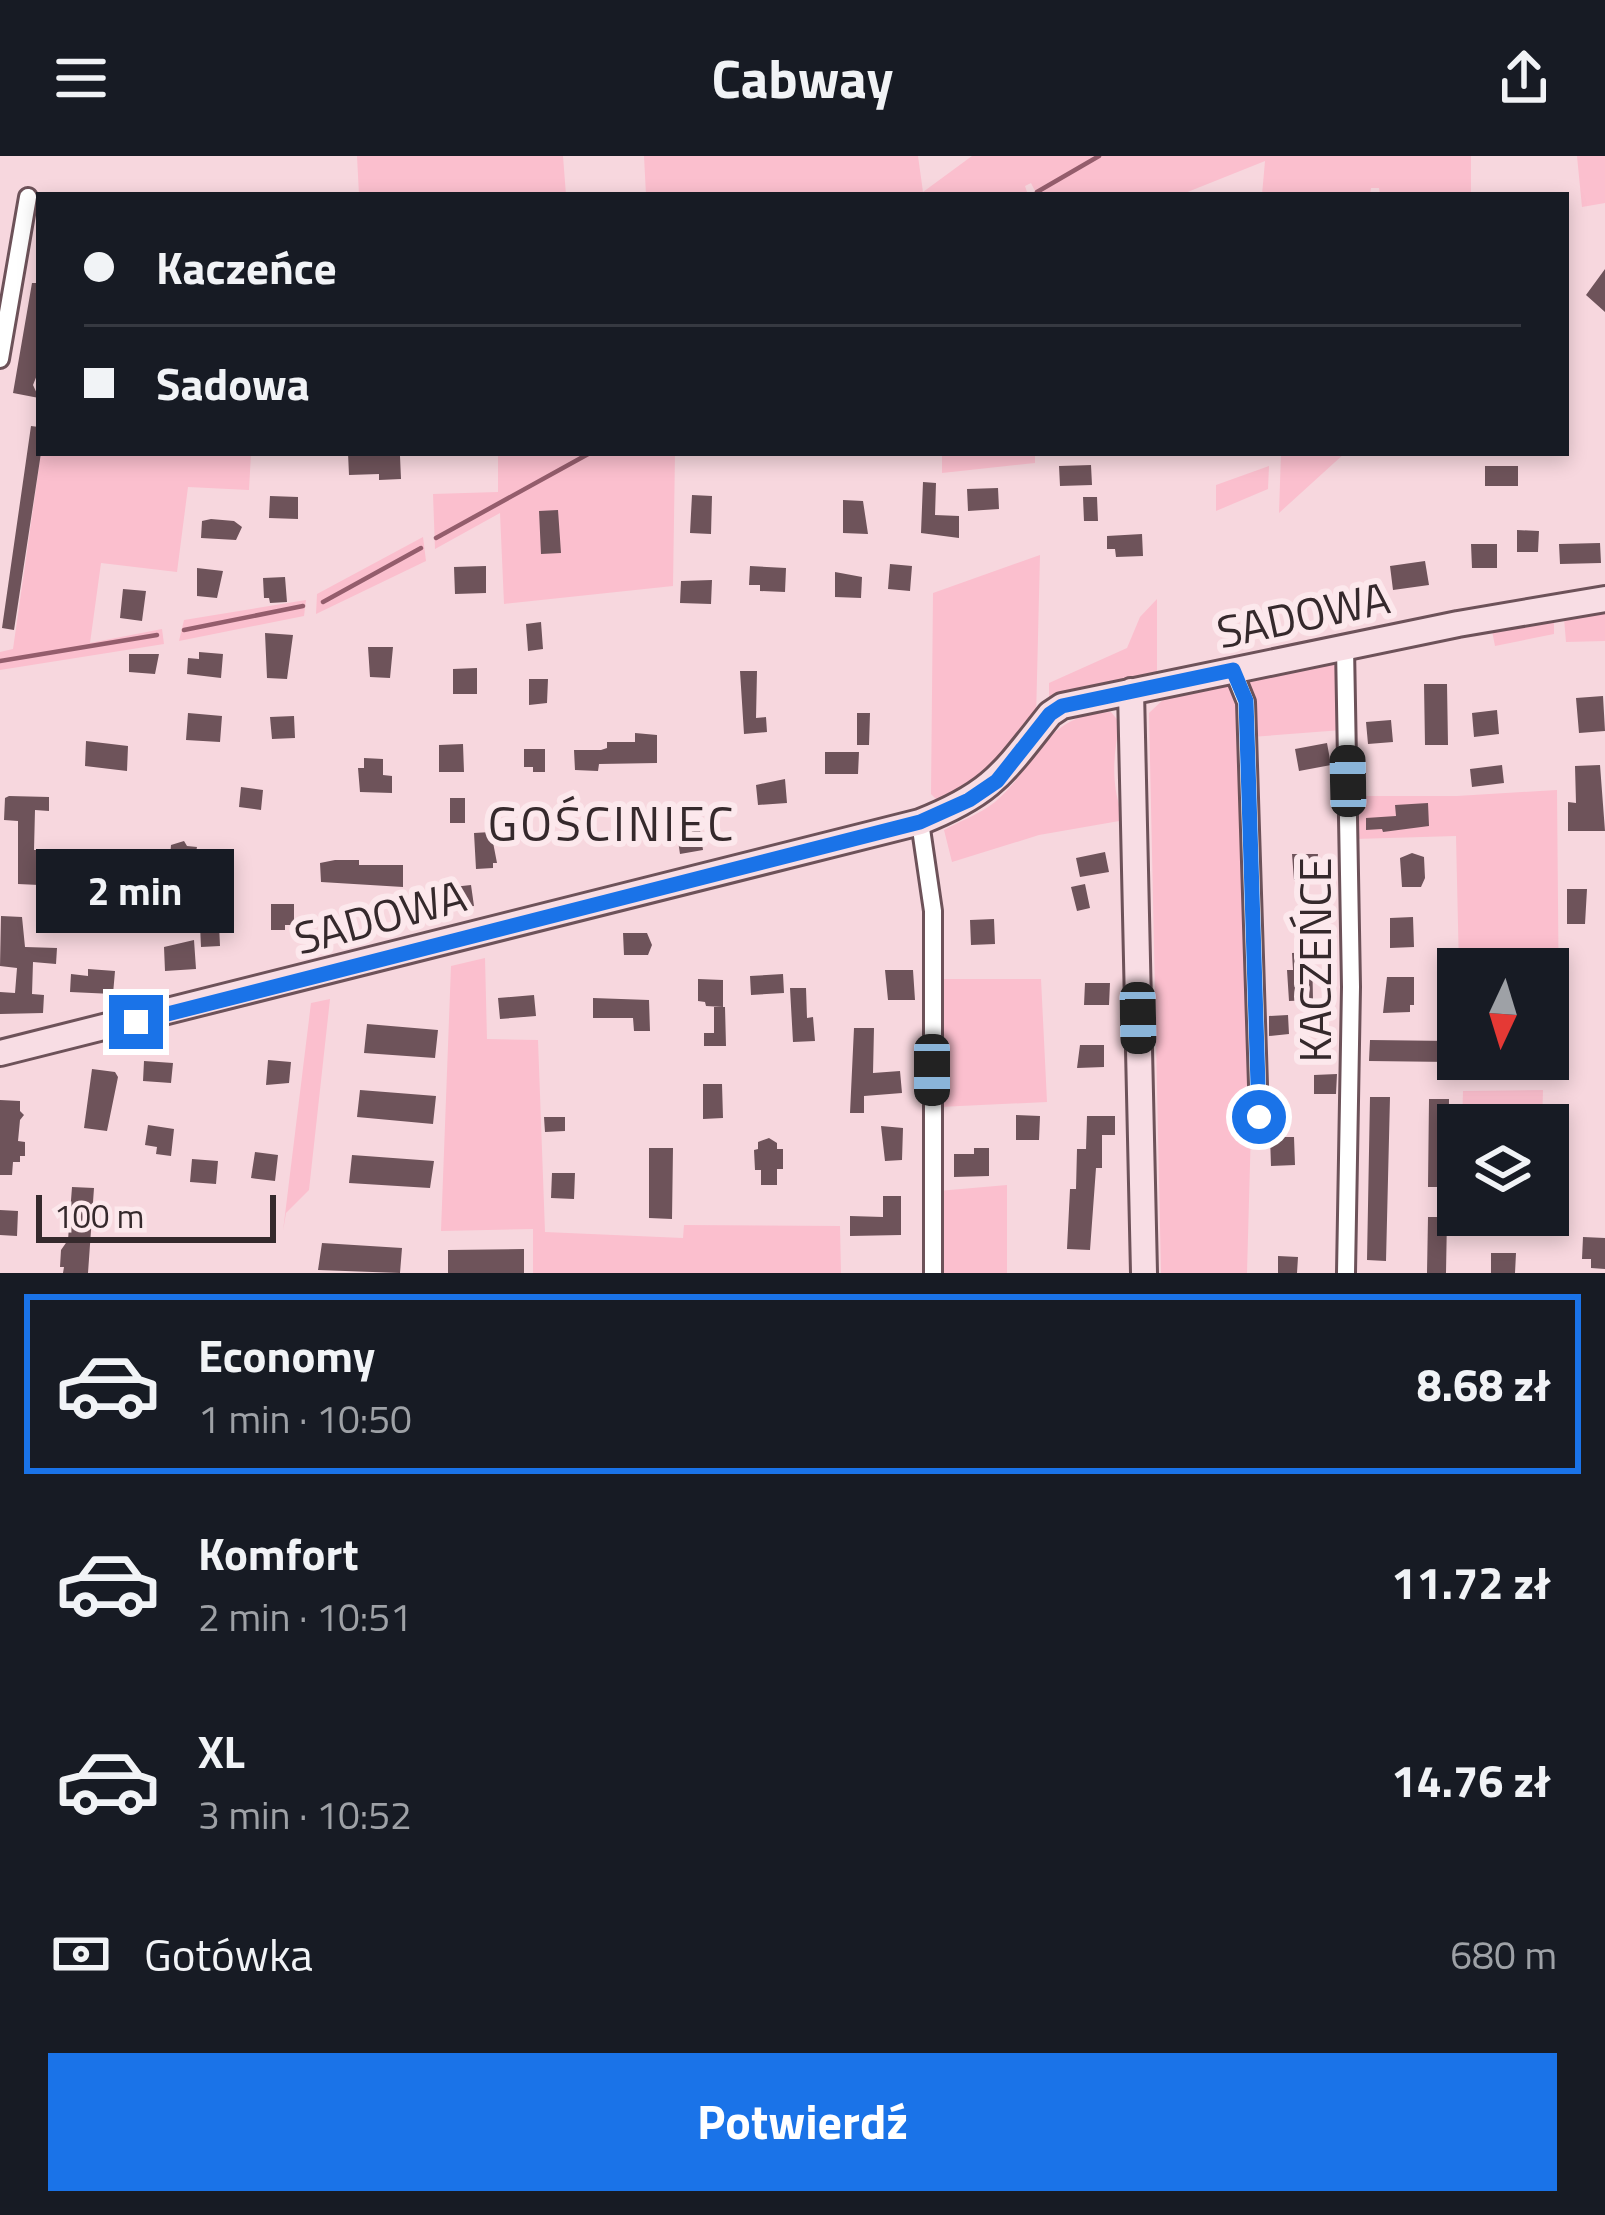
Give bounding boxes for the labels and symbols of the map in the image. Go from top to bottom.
street label: SADOWA [1210,563,1396,665]
car [1329,745,1367,817]
district label: GOŚCINIEC [488,787,736,860]
callout: 2 min [37,848,235,932]
street label: KACZEŃCE [1280,857,1348,1063]
street label: SADOWA [287,861,473,971]
north arrow [1437,948,1569,1080]
car [1119,982,1157,1054]
route end [109,995,163,1049]
car [914,1034,950,1106]
route start [1232,1090,1286,1144]
scale bar [36,1189,276,1242]

